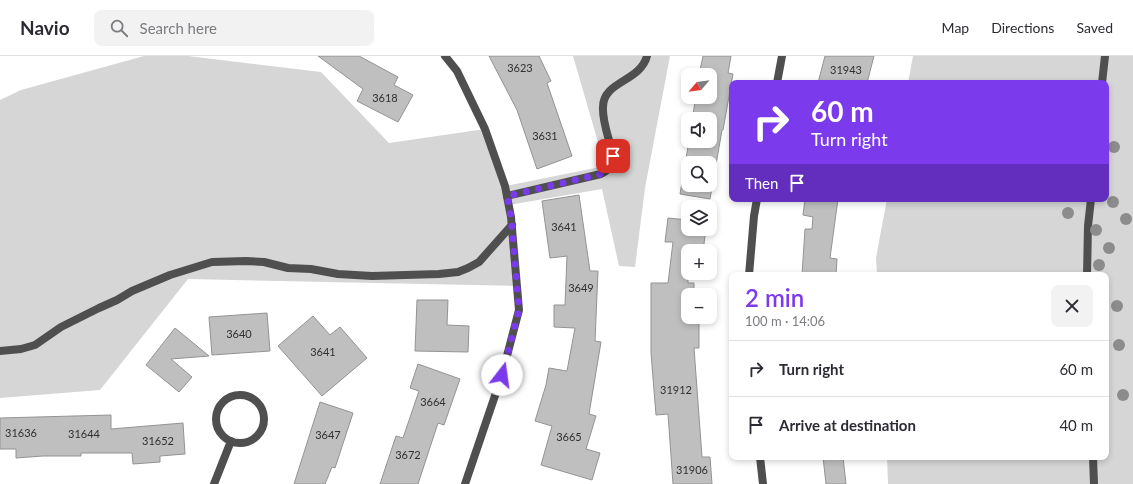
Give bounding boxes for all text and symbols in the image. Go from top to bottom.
search box [94,10,374,46]
text: Navio [20,16,70,39]
icon: search [108,17,130,39]
text: Search here [140,19,217,37]
text: Map [942,19,969,36]
text: Directions [991,19,1054,36]
text: Saved [1076,19,1113,36]
house number: 3623 [507,61,533,74]
house number: 31943 [830,63,862,76]
north arrow [681,68,717,104]
map controls [681,68,717,324]
house number: 3618 [372,91,398,104]
text: 60 m [811,94,874,128]
icon: right [745,96,797,148]
button: sound [681,112,717,148]
text: Turn right [811,128,888,150]
house number: 3631 [532,129,558,142]
pin [596,139,630,173]
icon: arrive [602,145,624,167]
button: search [681,156,717,192]
icon: arrive [786,172,808,194]
text: Then [745,174,778,192]
button: layers [681,200,717,236]
house number: 3641 [551,220,577,233]
button: + [681,244,717,280]
house number: 3649 [568,281,594,294]
text: 2 min [745,283,804,312]
button: close [1051,285,1093,327]
button: − [681,288,717,324]
text: 100 m · 14:06 [745,313,825,329]
house number: 3640 [226,327,252,340]
house number: 3641 [310,345,336,358]
position arrow [481,354,523,396]
icon: right [745,358,767,380]
text: Turn right [779,360,844,378]
text: 60 m [1059,360,1093,378]
house number: 31912 [660,383,692,396]
house number: 3664 [420,395,446,408]
icon: arrive [745,414,767,436]
text: Arrive at destination [779,416,916,434]
text: 40 m [1059,416,1093,434]
house number: 31636 [5,426,37,439]
house number: 31644 [68,427,101,440]
house number: 3647 [315,428,341,441]
house number: 3665 [556,430,582,443]
house number: 31652 [142,434,174,447]
house number: 3672 [395,448,421,461]
house number: 31906 [676,463,708,476]

